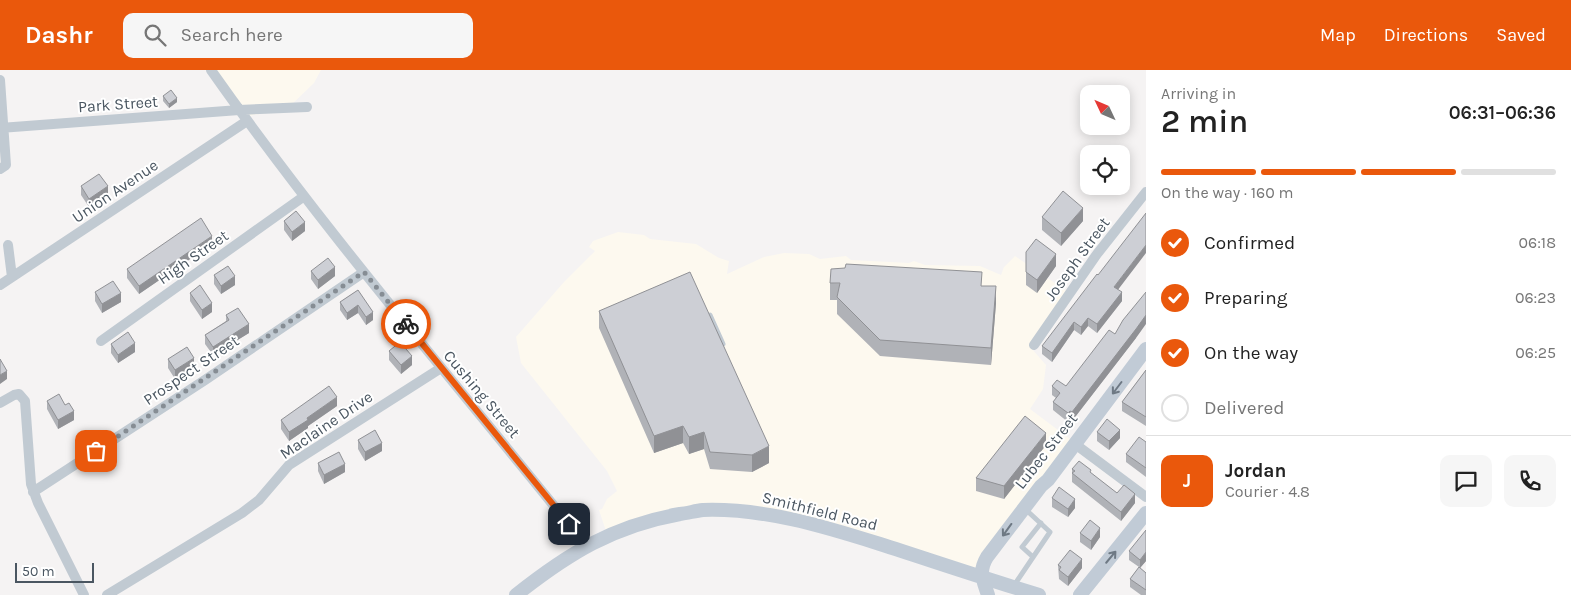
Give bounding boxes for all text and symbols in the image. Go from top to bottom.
search box [123,13,473,58]
text: Dashr [25,21,93,49]
icon: search [141,21,169,49]
text: Search here [181,24,283,46]
text: Map [1320,24,1356,46]
text: Directions [1384,24,1468,46]
text: Saved [1496,24,1546,46]
text: Arriving in [1161,84,1236,103]
north arrow [1080,85,1130,135]
map controls [1080,85,1130,195]
street label: Park Street [77,92,159,116]
text: 06:31–06:36 [1449,102,1556,124]
text: 2 min [1161,103,1248,140]
button: locate [1080,145,1130,195]
street label: Union Avenue [68,155,162,227]
text: On the way · 160 m [1161,183,1294,202]
street label: Joseph Street [1040,214,1114,304]
street label: High Street [154,226,232,288]
icon: check [1161,229,1189,257]
text: Confirmed [1204,232,1295,254]
text: 06:18 [1519,233,1556,252]
icon: check [1161,284,1189,312]
text: Preparing [1204,287,1287,309]
text: 06:23 [1515,288,1556,307]
courier [381,299,431,349]
icon: bike [392,310,420,338]
street label: Prospect Street [140,331,242,409]
icon: check [1161,339,1189,367]
text: On the way [1204,342,1298,364]
text: 06:25 [1515,343,1556,362]
street label: Cushing Street [440,346,524,442]
one-way arrow [1112,381,1122,395]
street label: Maclaine Drive [276,387,376,463]
text: Delivered [1204,397,1284,419]
street label: Lubec Street [1011,409,1081,493]
pin [75,430,117,472]
icon: bag [82,437,110,465]
button: chat [1440,455,1492,507]
button: phone [1504,455,1556,507]
text: Jordan [1225,460,1286,482]
text: J [1183,470,1191,492]
text: Courier · 4.8 [1225,482,1310,501]
street label: Smithfield Road [760,487,880,535]
pin [548,503,590,545]
icon: home [555,510,583,538]
one-way arrow [1002,523,1012,537]
one-way arrow [1106,551,1117,564]
scale bar [15,560,94,583]
text: 50 m [22,563,55,580]

